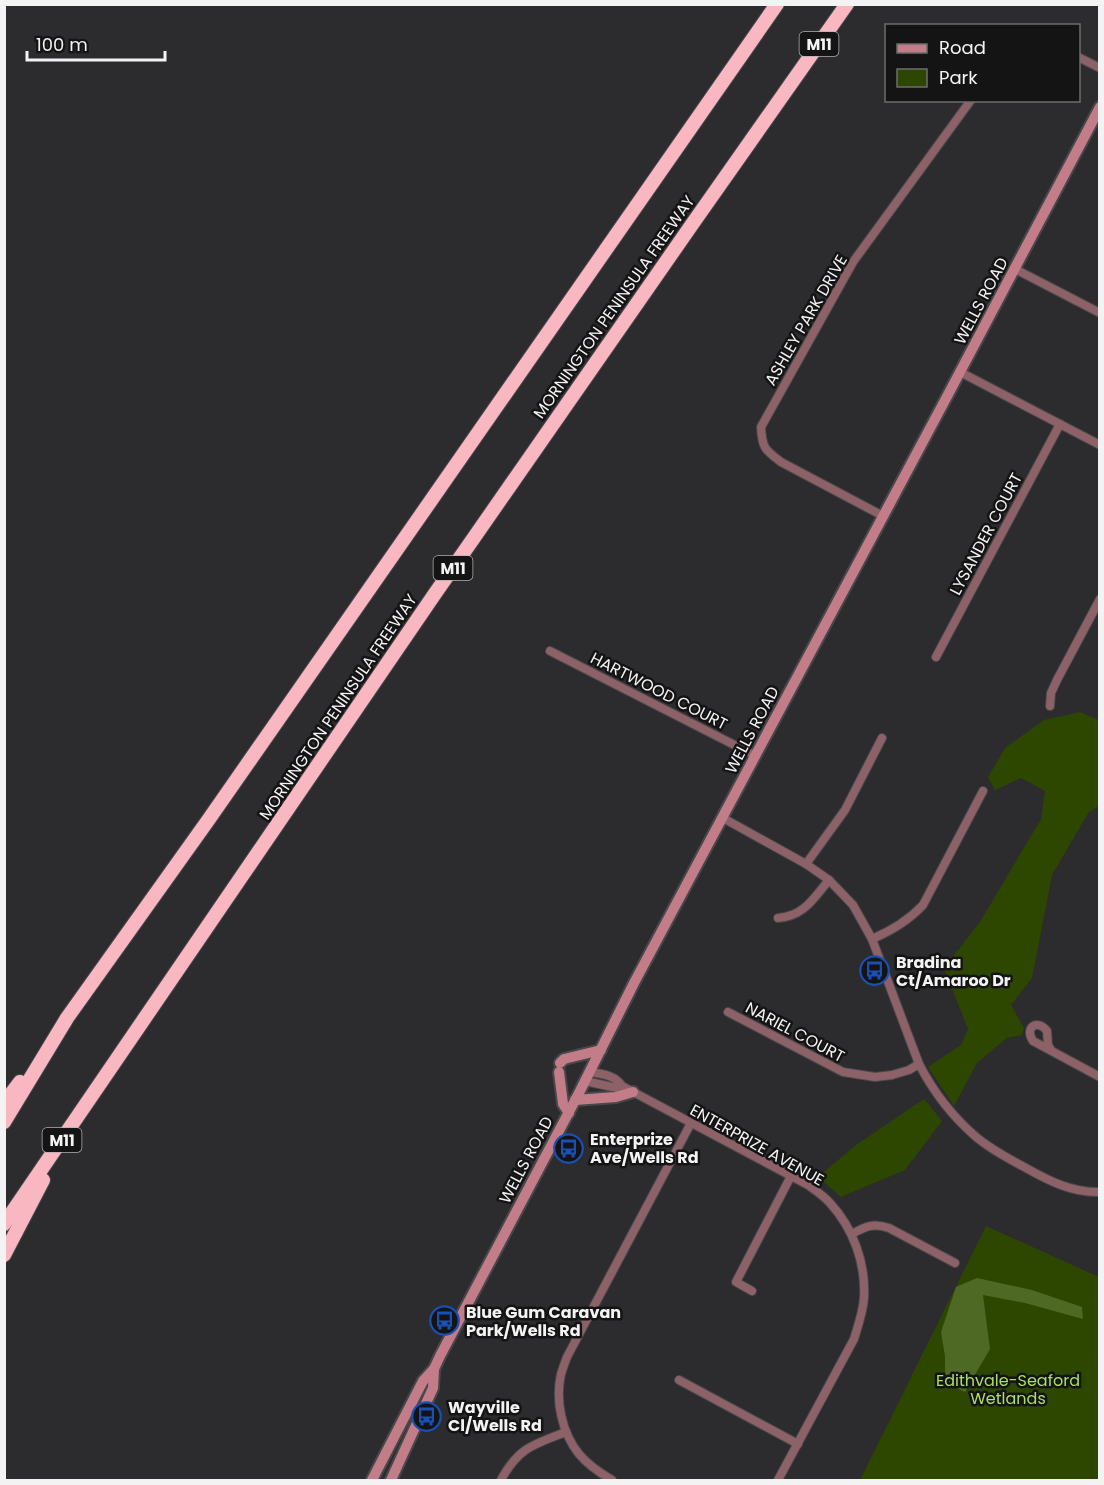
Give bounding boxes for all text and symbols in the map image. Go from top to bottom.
scale bar [27,24,165,62]
legend [885,24,1080,102]
text: 100 m [36,32,88,57]
road number: M11 [800,32,838,56]
text: Road [939,35,986,60]
text: Park [939,65,978,90]
street label: MORNINGTON PENINSULA FREEWAY [528,190,701,423]
street label: ASHLEY PARK DRIVE [759,250,853,390]
street label: WELLS ROAD [948,253,1014,349]
street label: LYSANDER COURT [944,469,1028,599]
road number: M11 [434,556,472,580]
street label: MORNINGTON PENINSULA FREEWAY [254,589,423,824]
street label: HARTWOOD COURT [587,647,732,736]
street label: WELLS ROAD [719,682,785,778]
place label: Bradina Ct/Amaroo Dr [896,951,1011,992]
bus stop icon: Bradina Ct/Amaroo Dr [859,955,891,987]
street label: NARIEL COURT [741,996,849,1068]
street label: ENTERPRIZE AVENUE [686,1099,828,1191]
street label: WELLS ROAD [493,1112,559,1208]
road number: M11 [42,1128,82,1152]
place label: Enterprize Ave/Wells Rd [590,1128,699,1169]
bus stop icon: Enterprize Ave/Wells Rd [553,1132,585,1164]
place label: Blue Gum Caravan Park/Wells Rd [466,1301,621,1342]
bus stop icon: Blue Gum Caravan Park/Wells Rd [429,1305,461,1337]
park label: Edithvale-Seaford Wetlands [936,1369,1080,1410]
place label: Wayville Cl/Wells Rd [448,1396,542,1437]
bus stop icon: Wayville Cl/Wells Rd [411,1400,443,1432]

